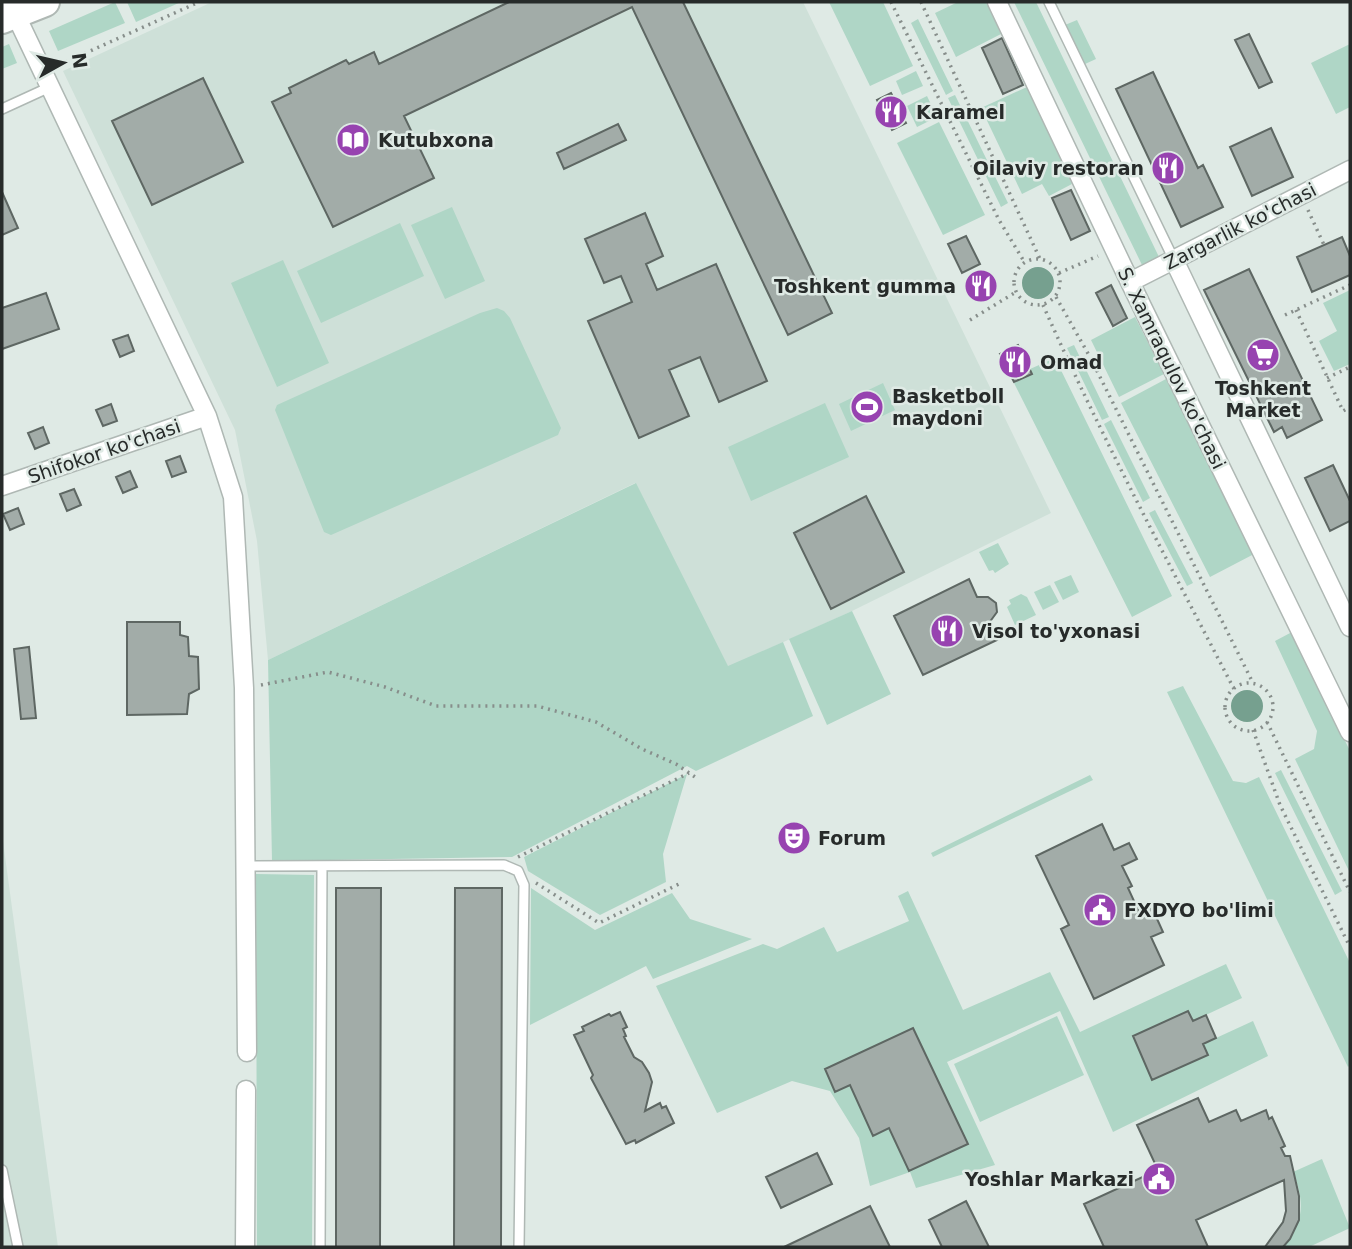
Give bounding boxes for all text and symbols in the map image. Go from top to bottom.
north arrow [28,28,98,98]
text: N [68,51,92,70]
restaurant icon: Karamel [872,93,910,131]
place label: Karamel [916,101,1005,123]
library icon: Kutubxona [334,121,372,159]
place label: Kutubxona [378,129,494,151]
restaurant icon: Oilaviy restoran [1149,149,1187,187]
place label: Oilaviy restoran [973,157,1144,179]
street label: Zargarlik ko'chasi [1160,178,1320,274]
street label: S. Xamraqulov ko'chasi [1114,264,1230,472]
restaurant icon: Toshkent gumma [962,267,1000,305]
place label: Toshkent gumma [774,275,956,297]
supermarket icon: Toshkent Market [1244,336,1282,374]
restaurant icon: Omad [996,343,1034,381]
place label: Omad [1040,351,1102,373]
place label: Toshkent Market [1215,377,1311,421]
place label: Basketboll maydoni [892,385,1004,429]
sports icon: Basketboll maydoni [848,388,886,426]
street label: Shifokor ko'chasi [25,415,183,487]
restaurant icon: Visol to'yxonasi [928,612,966,650]
place label: Visol to'yxonasi [972,620,1140,642]
theatre icon: Forum [775,819,813,857]
place label: Forum [818,827,886,849]
public building icon: FXDYO bo'limi [1081,891,1119,929]
place label: FXDYO bo'limi [1124,899,1274,921]
public building icon: Yoshlar Markazi [1140,1160,1178,1198]
place label: Yoshlar Markazi [964,1168,1134,1190]

